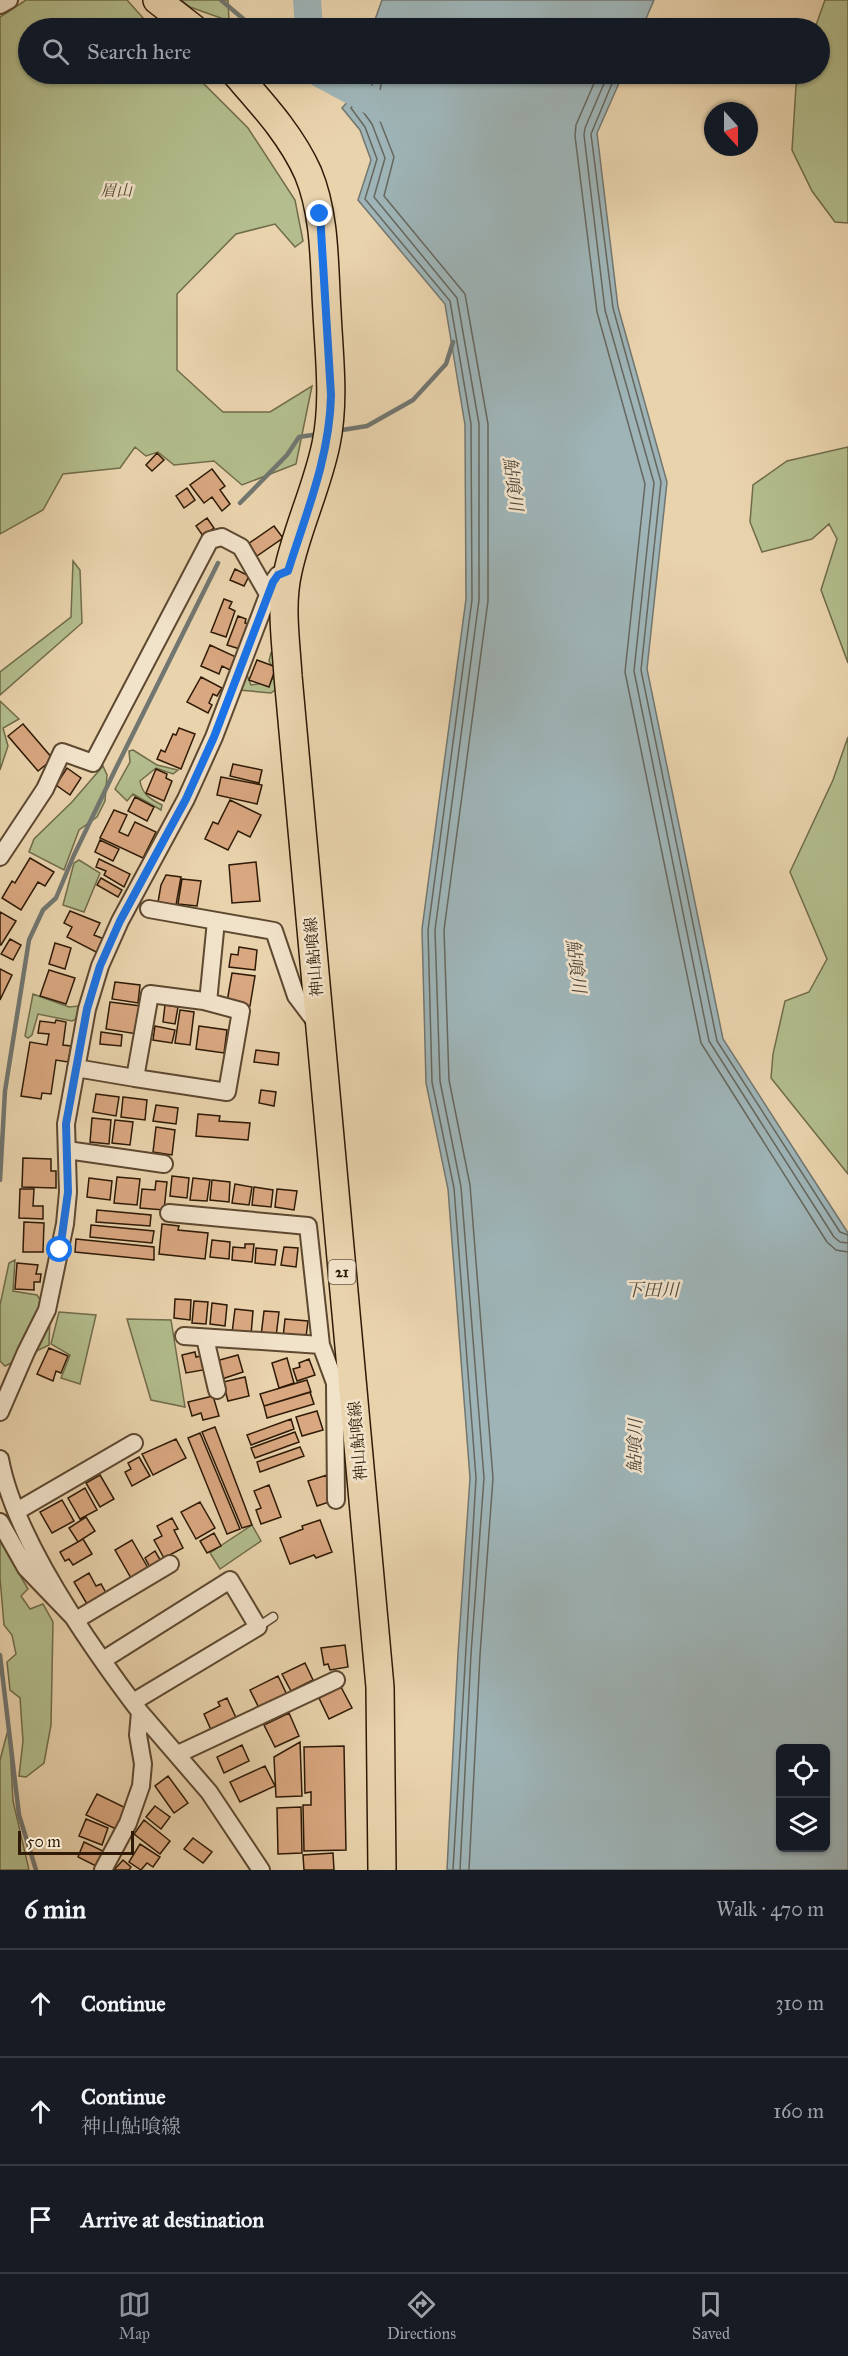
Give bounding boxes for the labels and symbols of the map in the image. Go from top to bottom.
north arrow [704,102,758,156]
park label: 眉山 [100,181,134,200]
route end [306,200,332,226]
water label: 鮎喰川 [499,456,527,514]
street label: 神山鮎喰線 [301,916,326,998]
water label: 鮎喰川 [562,938,590,996]
route start [46,1236,72,1262]
road number: 21 [328,1260,356,1284]
water label: 下田川 [625,1279,681,1301]
street label: 神山鮎喰線 [345,1400,370,1482]
water label: 鮎喰川 [624,1417,647,1473]
scale bar [18,1828,134,1856]

